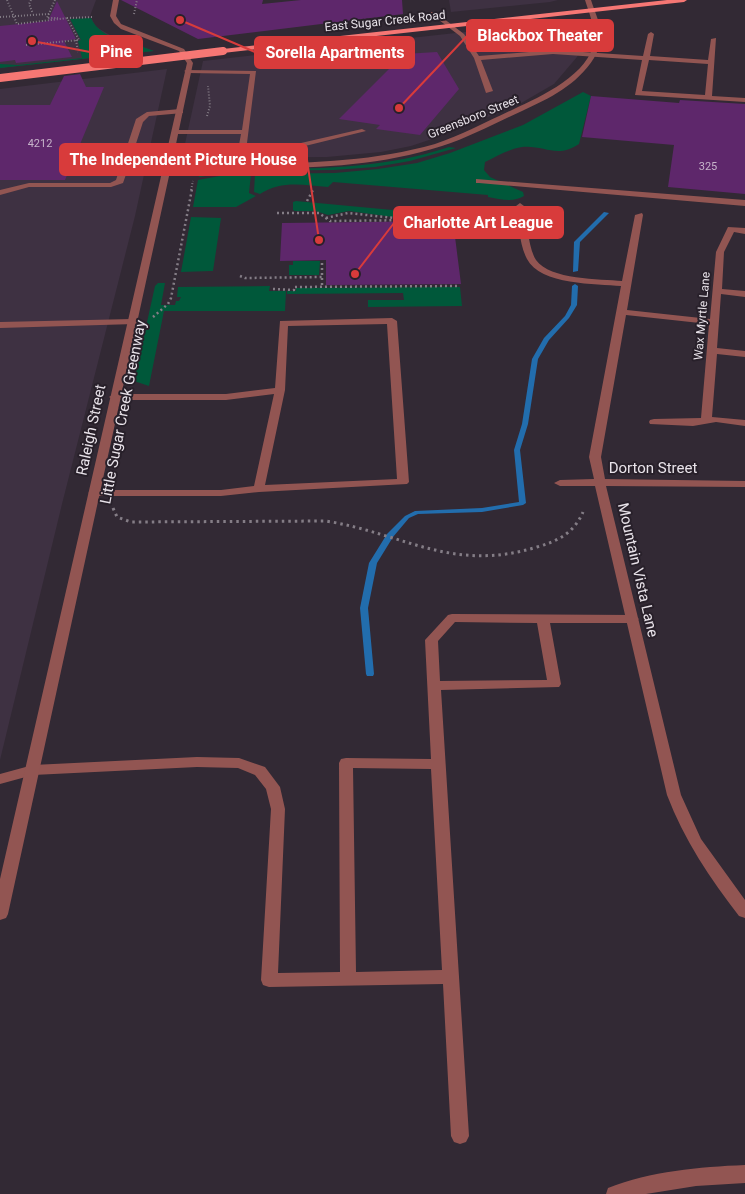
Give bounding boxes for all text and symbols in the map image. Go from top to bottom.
street label: East Sugar Creek Road [324,8,446,34]
callout: Blackbox Theater [467,20,613,51]
text: Blackbox Theater [477,26,603,45]
callout: Pine [90,36,142,67]
callout: Sorella Apartments [255,37,414,68]
text: Pine [100,42,132,61]
text: Sorella Apartments [265,43,405,62]
street label: Greensboro Street [426,92,521,142]
house number: 4212 [28,137,52,150]
callout: The Independent Picture House [60,144,307,175]
text: The Independent Picture House [69,150,297,169]
house number: 325 [699,160,717,173]
callout: Charlotte Art League [394,207,563,238]
text: Charlotte Art League [403,213,553,232]
street label: Wax Myrtle Lane [691,271,713,361]
street label: Little Sugar Creek Greenway [96,318,150,506]
street label: Raleigh Street [73,383,109,477]
street label: Dorton Street [609,459,697,477]
street label: Mountain Vista Lane [614,501,662,639]

